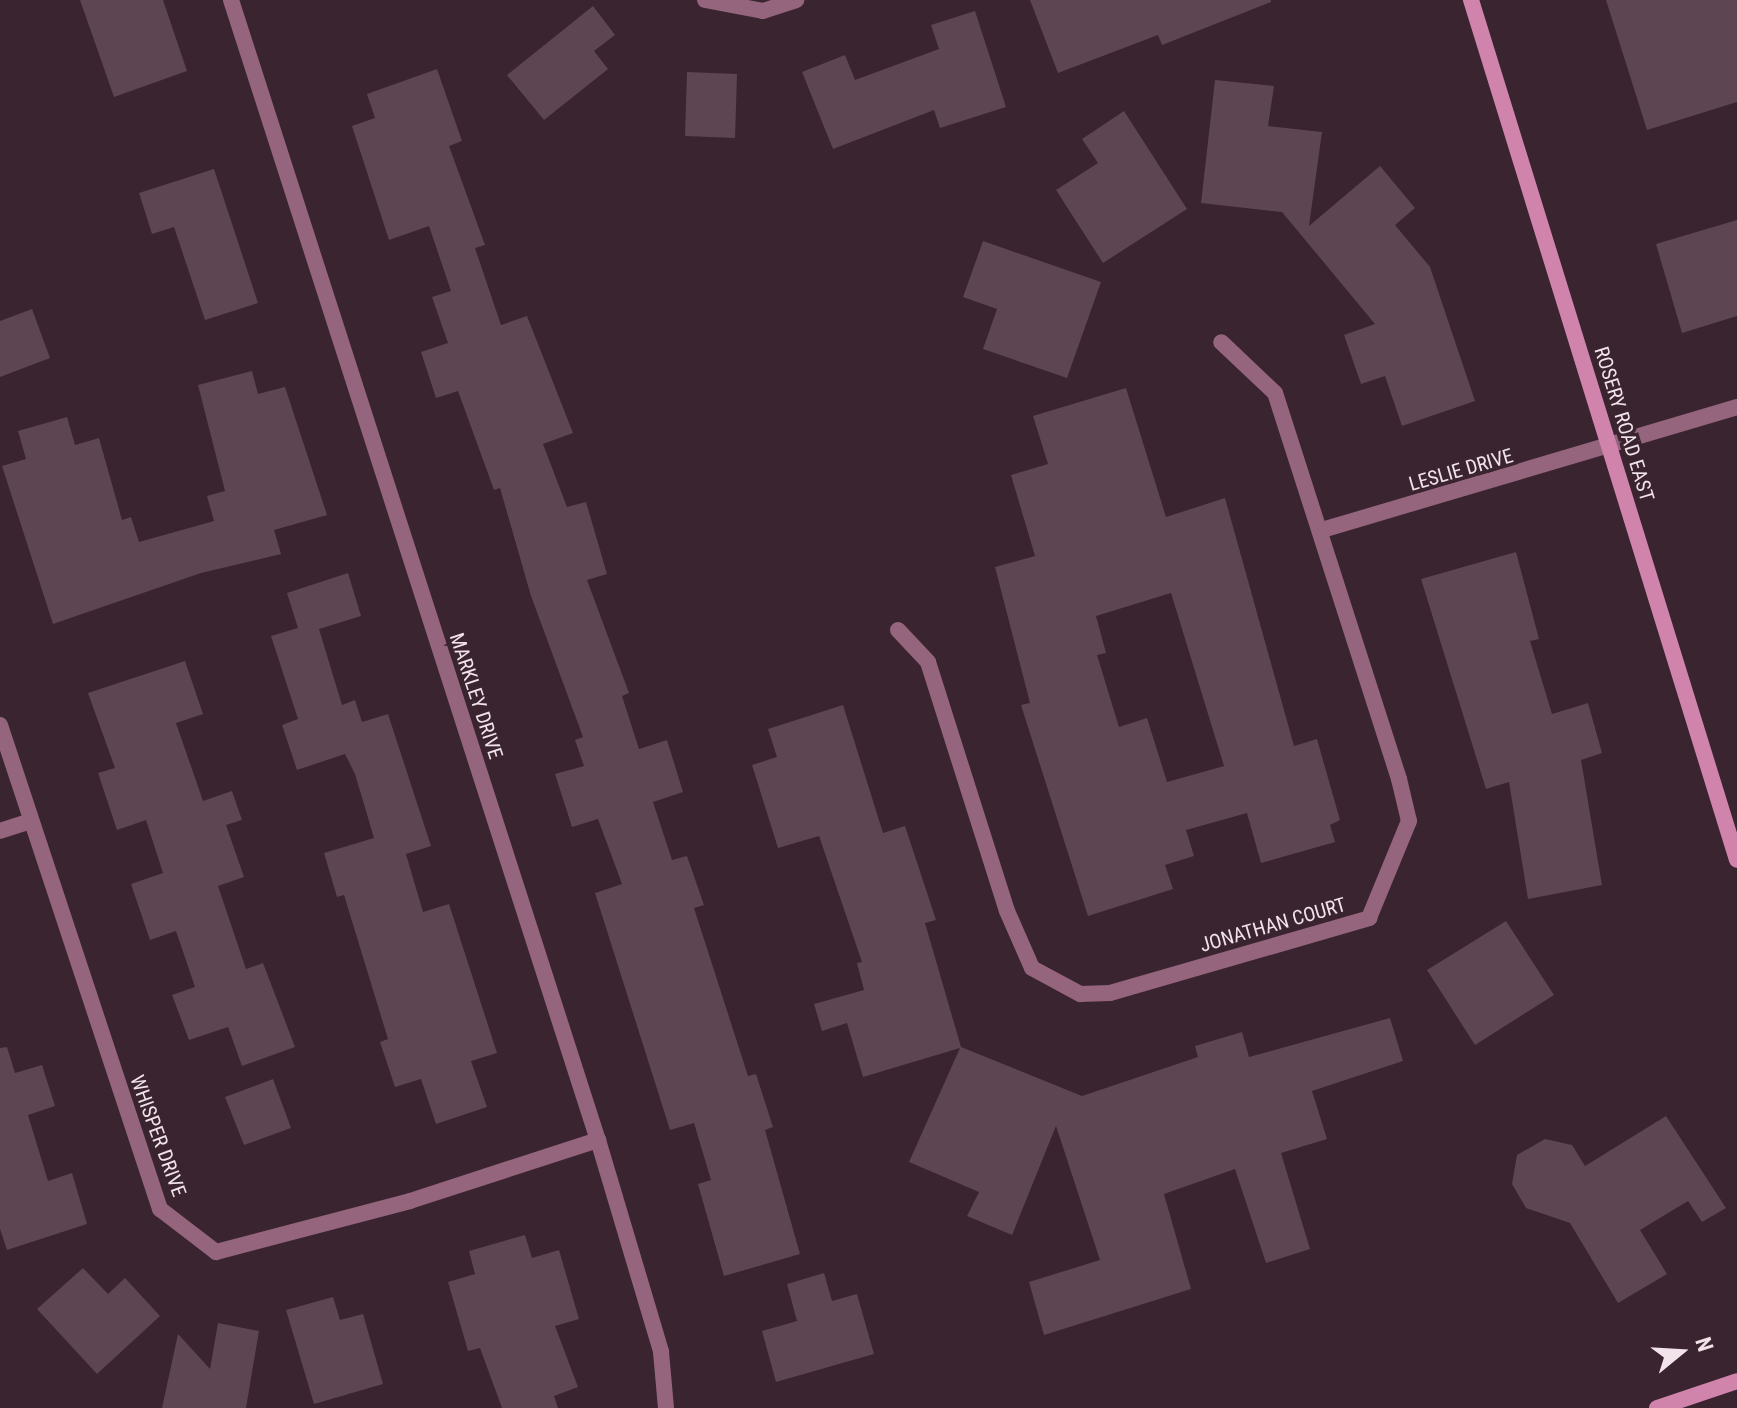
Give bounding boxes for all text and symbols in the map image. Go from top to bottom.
street label: ROSERY ROAD EAST [1589,344,1659,504]
street label: LESLIE DRIVE [1406,444,1516,496]
street label: MARKLEY DRIVE [444,630,508,762]
street label: JONATHAN COURT [1197,893,1349,957]
street label: WHISPER DRIVE [125,1072,191,1200]
north arrow [1641,1312,1721,1392]
text: N [1690,1334,1718,1355]

